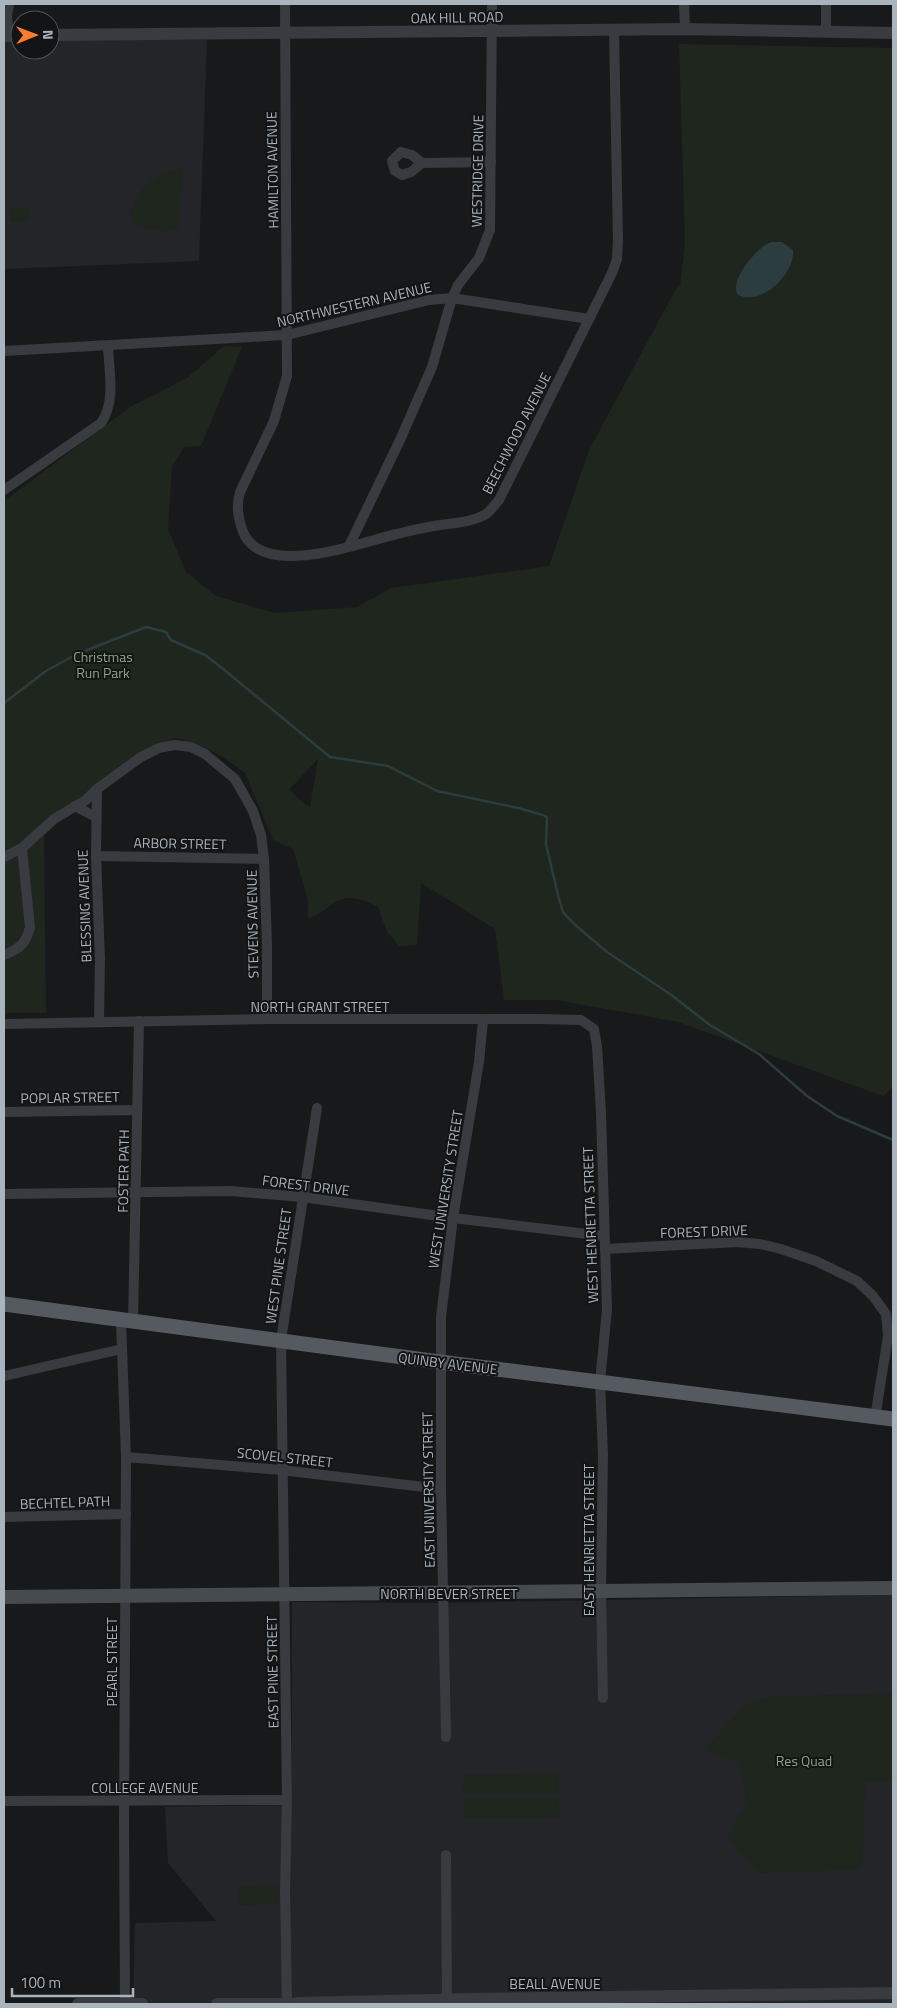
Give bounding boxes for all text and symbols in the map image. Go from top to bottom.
street label: OAK HILL ROAD [410,6,504,28]
north arrow [10,10,60,60]
text: N [38,30,59,40]
street label: HAMILTON AVENUE [260,111,284,229]
street label: WESTRIDGE DRIVE [466,114,488,227]
street label: NORTHWESTERN AVENUE [275,276,434,332]
street label: BEECHWOOD AVENUE [476,368,556,498]
park label: Christmas Run Park [73,646,133,683]
street label: ARBOR STREET [133,832,227,854]
street label: BLESSING AVENUE [72,849,96,963]
street label: STEVENS AVENUE [241,869,263,979]
street label: NORTH GRANT STREET [251,996,390,1017]
street label: POPLAR STREET [20,1086,120,1108]
street label: WEST UNIVERSITY STREET [422,1108,468,1270]
street label: FOSTER PATH [112,1129,134,1213]
street label: WEST HENRIETTA STREET [577,1146,603,1304]
street label: FOREST DRIVE [261,1169,351,1201]
street label: WEST PINE STREET [259,1206,297,1325]
street label: FOREST DRIVE [660,1219,748,1243]
street label: QUINBY AVENUE [397,1346,499,1380]
street label: EAST UNIVERSITY STREET [416,1411,440,1568]
street label: SCOVEL STREET [236,1442,335,1473]
street label: EAST HENRIETTA STREET [578,1463,599,1616]
street label: BECHTEL PATH [19,1490,111,1514]
street label: NORTH BEVER STREET [380,1583,518,1604]
street label: EAST PINE STREET [261,1615,283,1728]
street label: PEARL STREET [101,1617,122,1707]
park label: Res Quad [776,1750,832,1771]
street label: COLLEGE AVENUE [91,1777,199,1798]
scale bar [12,1966,134,1998]
text: 100 m [20,1971,61,1994]
street label: BEALL AVENUE [509,1973,601,1994]

